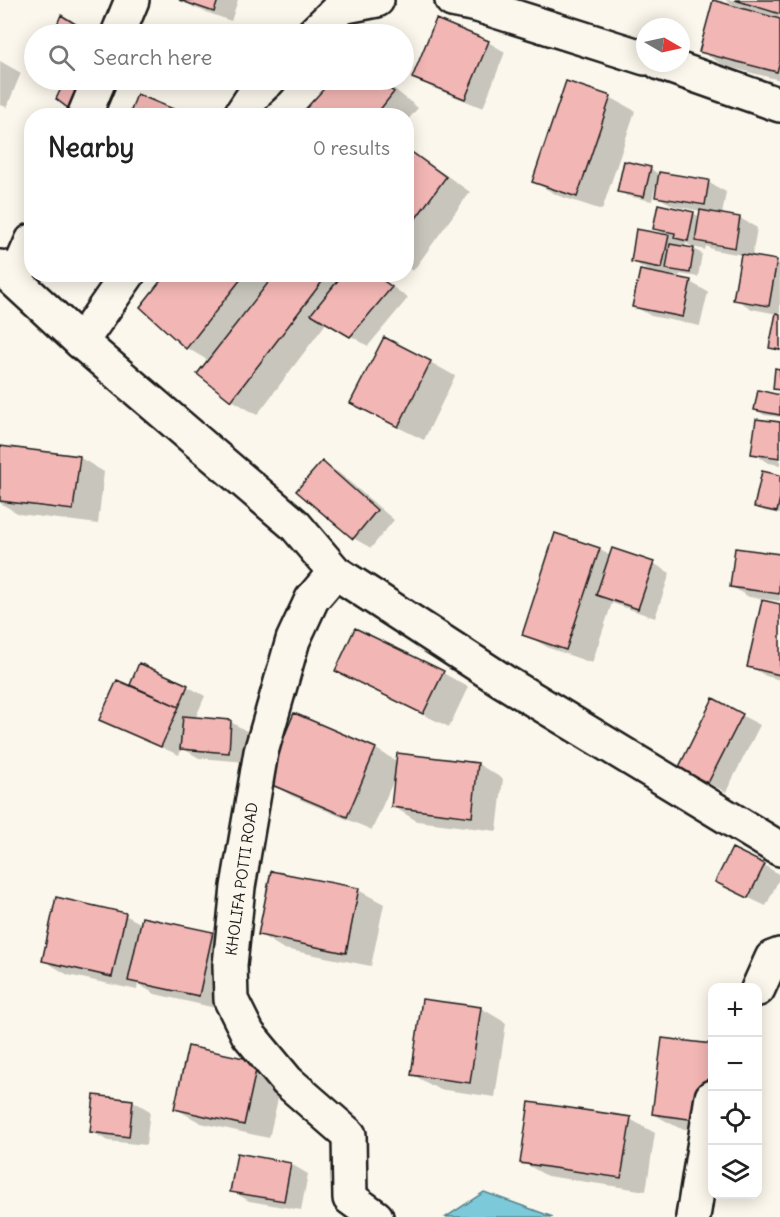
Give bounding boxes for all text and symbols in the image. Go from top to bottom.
north arrow [636,18,690,72]
search box [24,24,414,90]
icon: search [45,41,78,74]
text: Search here [93,43,212,71]
text: Nearby [48,131,134,164]
text: 0 results [313,135,390,160]
street label: KHOLIFA POTTI ROAD [221,801,262,957]
map controls [708,983,762,1199]
button: + [708,983,762,1037]
button: − [708,1037,762,1091]
button: locate [708,1091,762,1145]
button: layers [708,1145,762,1199]

